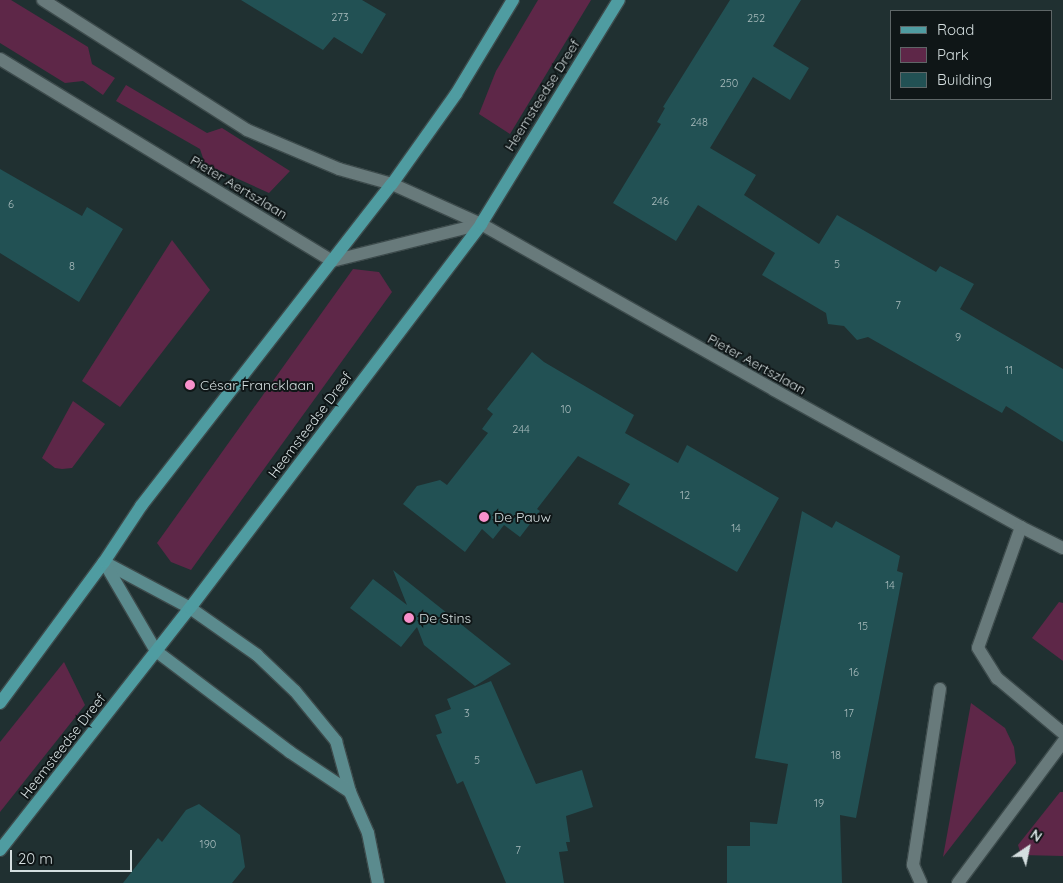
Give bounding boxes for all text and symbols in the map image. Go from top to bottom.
house number: 273 [331,10,349,24]
legend [890,10,1053,100]
house number: 252 [747,11,765,25]
text: Road [937,20,974,39]
street label: Heemsteedse Dreef [501,36,583,154]
text: Park [937,45,969,64]
text: Building [937,70,992,89]
house number: 250 [720,76,738,90]
house number: 248 [690,115,708,129]
street label: Pieter Aertszlaan [187,151,291,223]
house number: 246 [651,194,669,208]
house number: 6 [8,197,14,211]
house number: 5 [834,257,840,271]
house number: 8 [69,259,75,273]
house number: 7 [895,298,901,312]
street label: Pieter Aertszlaan [705,330,809,398]
house number: 9 [955,330,961,344]
house number: 11 [1005,363,1013,377]
street label: Heemsteedse Dreef [265,369,355,481]
place label: César Francklaan [200,377,314,393]
marker: César Francklaan [184,379,196,391]
house number: 10 [561,402,571,416]
house number: 244 [512,422,530,436]
house number: 12 [680,488,690,502]
place label: De Pauw [494,509,551,525]
marker: De Pauw [478,511,490,523]
house number: 14 [731,521,741,535]
house number: 14 [885,578,895,592]
place label: De Stins [419,610,471,626]
marker: De Stins [403,612,415,624]
house number: 15 [858,619,868,633]
house number: 16 [849,665,859,679]
street label: Heemsteedse Dreef [17,690,109,802]
house number: 3 [464,706,470,720]
house number: 17 [844,706,854,720]
house number: 18 [831,748,841,762]
house number: 5 [474,753,480,767]
house number: 19 [814,796,824,810]
north arrow [1003,823,1053,873]
text: N [1027,825,1046,846]
house number: 190 [200,837,216,851]
scale bar [12,840,135,872]
house number: 7 [515,843,521,857]
text: 20 m [18,849,53,868]

